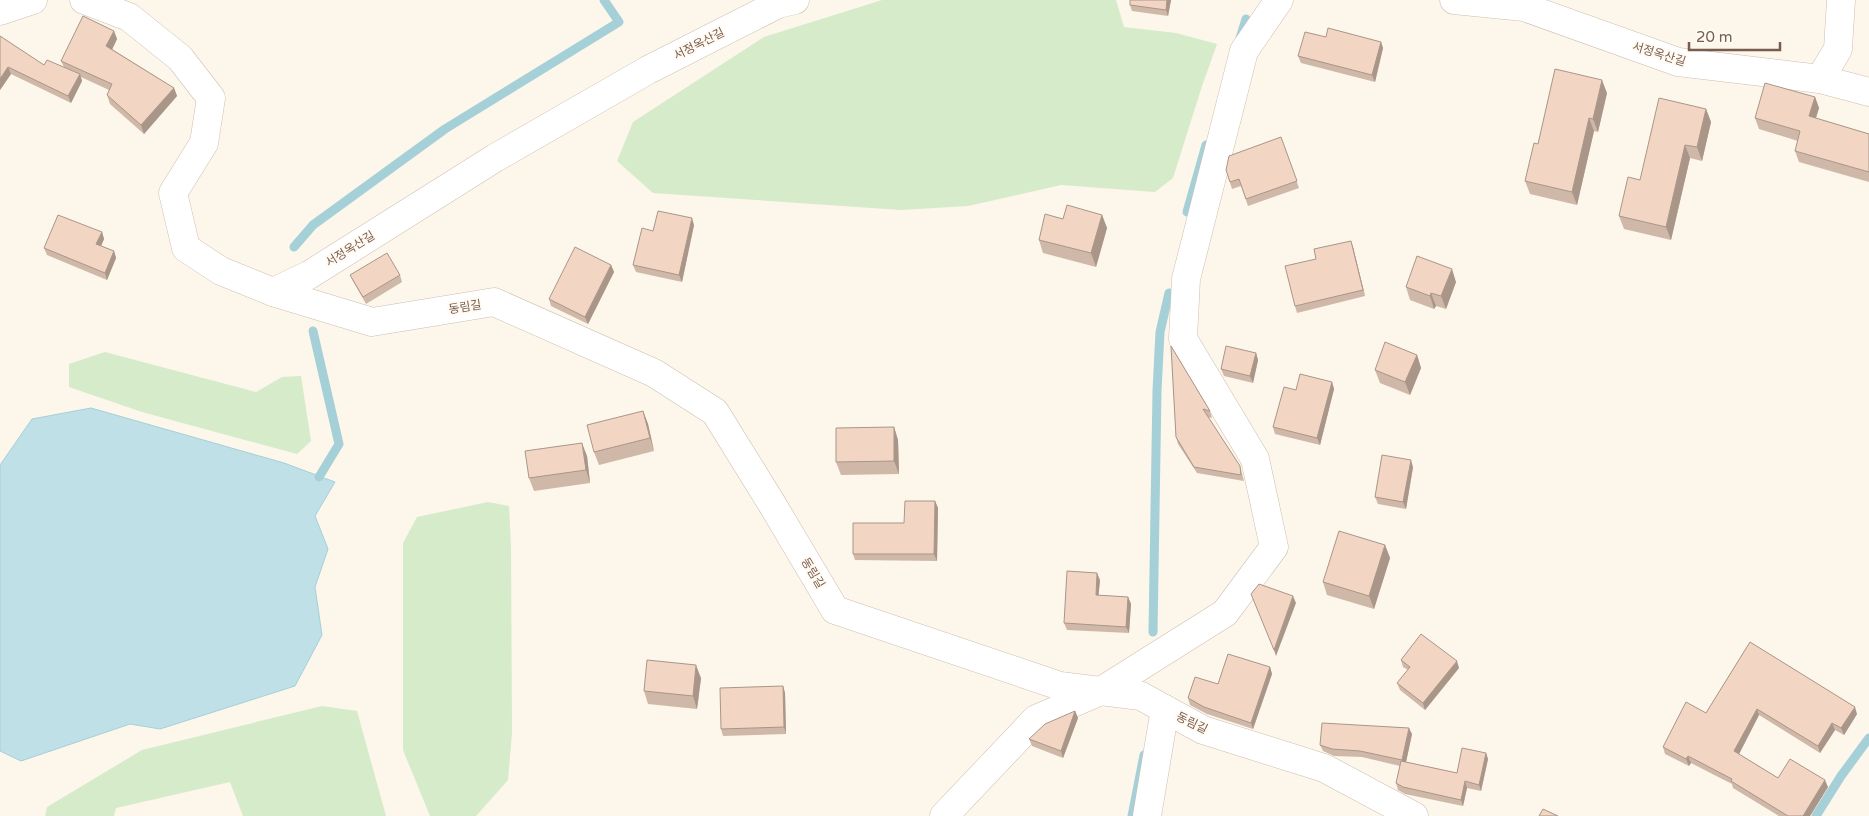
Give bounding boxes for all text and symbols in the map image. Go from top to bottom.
scale bar [1689,20,1780,52]
street label: 서정옥산길 [671,25,727,63]
text: 20 m [1696,28,1733,46]
street label: 서정옥산길 [1631,39,1687,69]
street label: 서정옥산길 [323,228,377,270]
street label: 동림길 [448,297,482,317]
street label: 동림길 [798,555,828,591]
street label: 동림길 [1174,709,1210,737]

